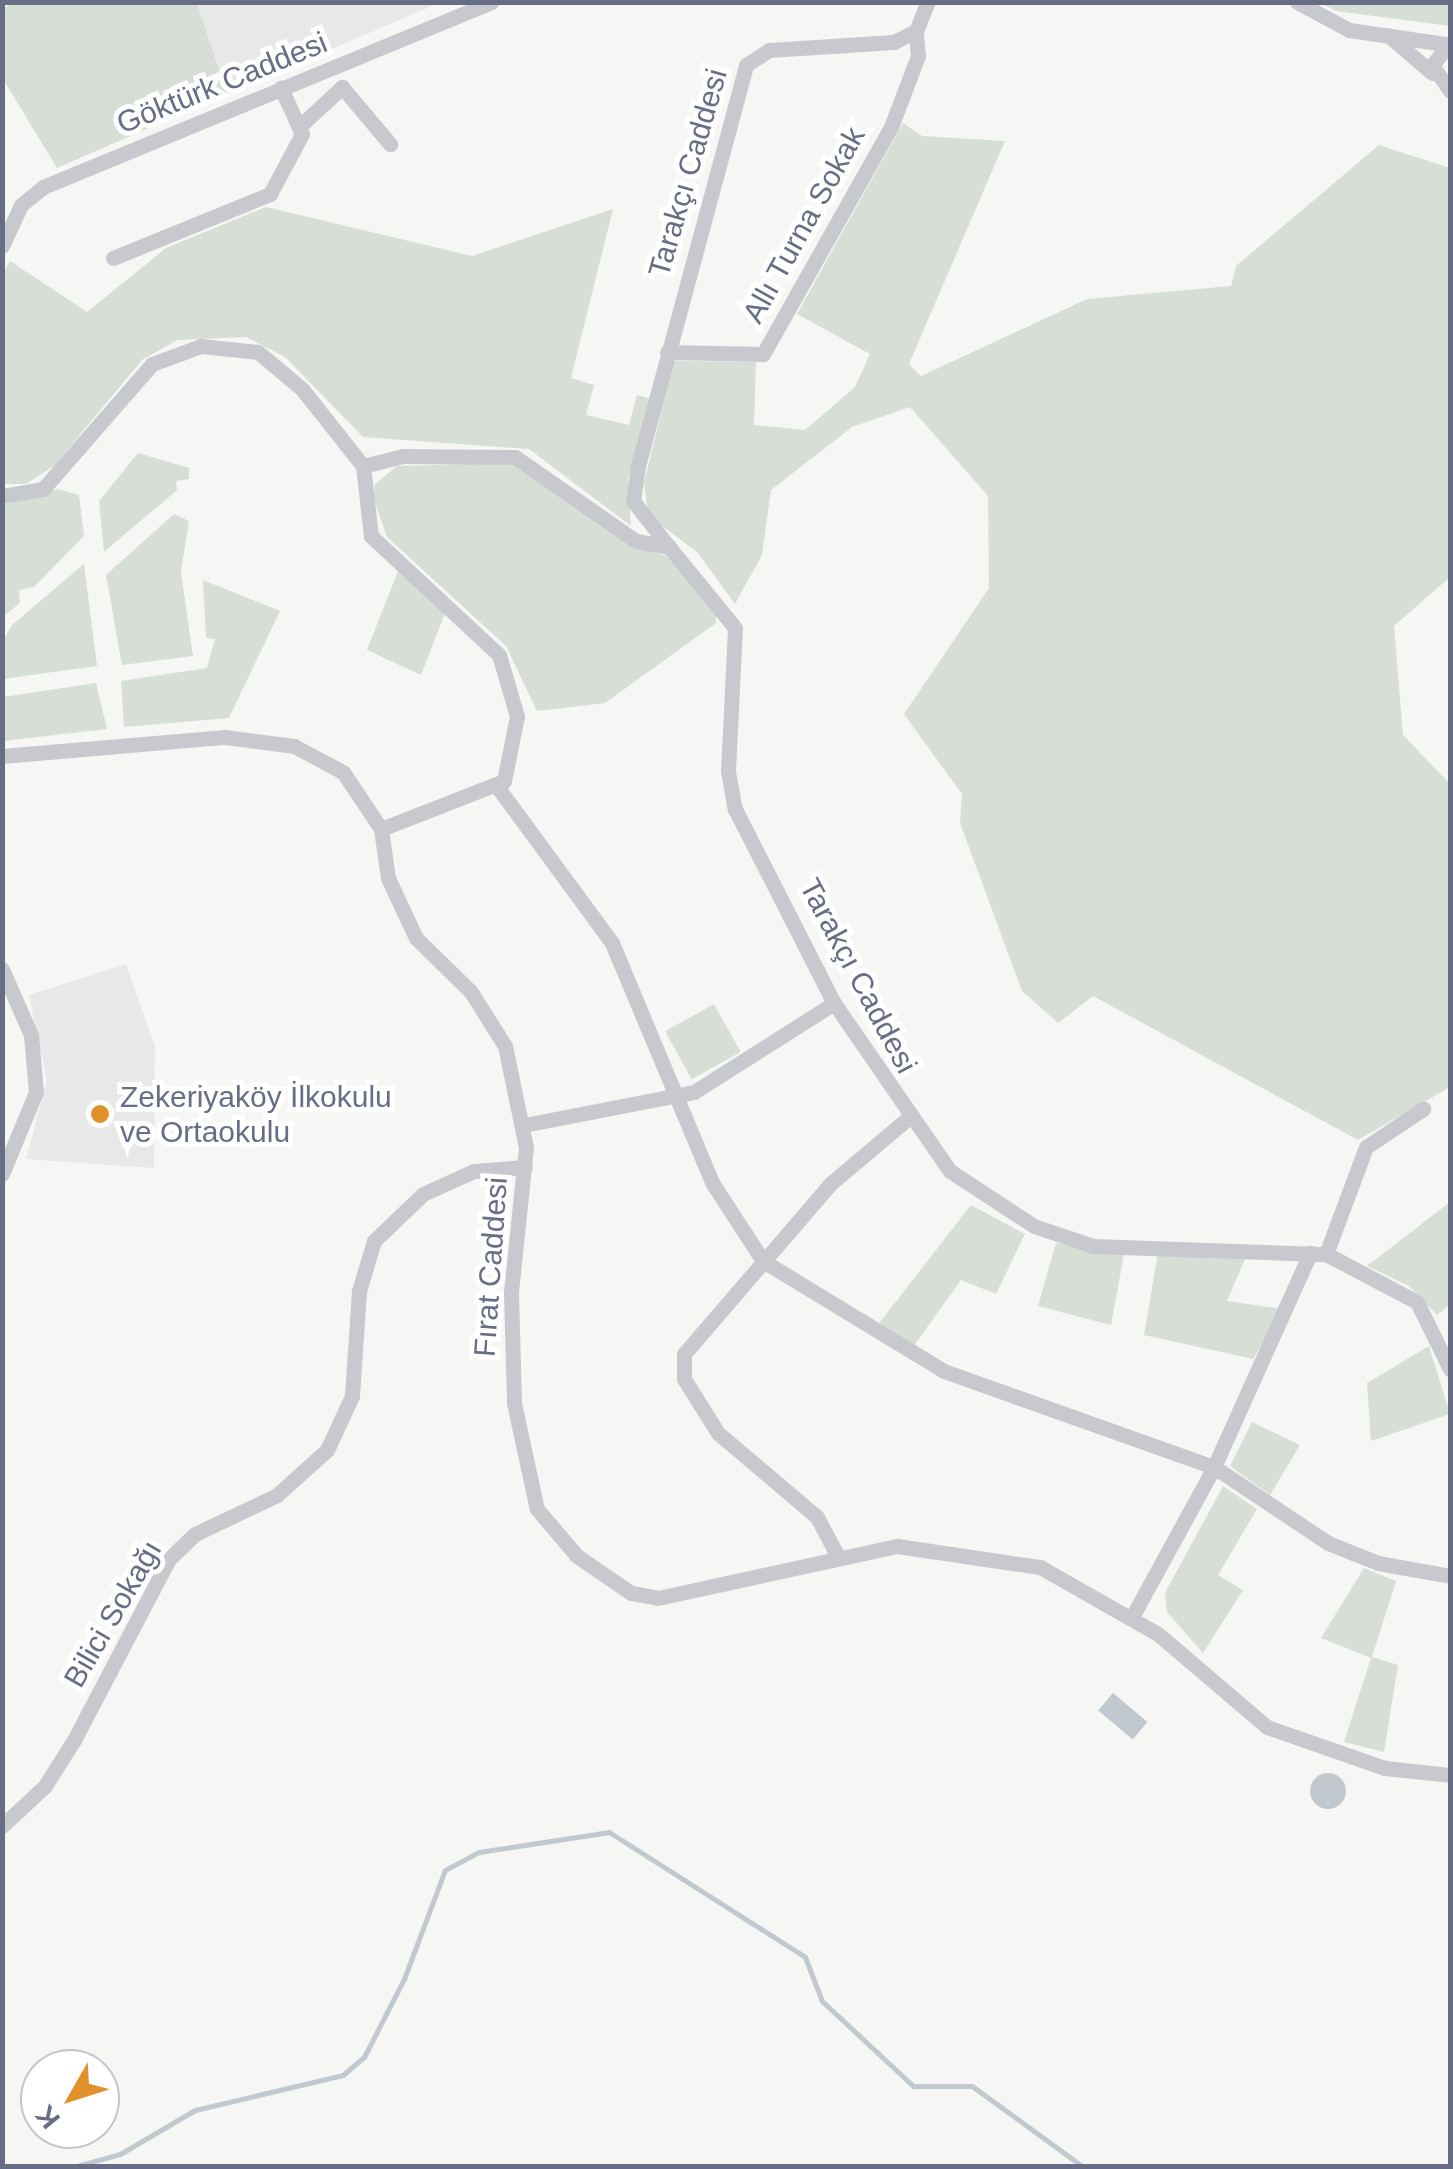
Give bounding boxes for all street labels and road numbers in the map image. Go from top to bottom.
street label: Göktürk Caddesi [112,24,332,142]
street label: Tarakçı Caddesi [641,65,735,281]
street label: Allı Turna Sokak [735,121,873,329]
street label: Tarakçı Caddesi [792,873,924,1079]
street label: Fırat Caddesi [467,1176,515,1358]
street label: Bilici Sokağı [57,1534,169,1694]

